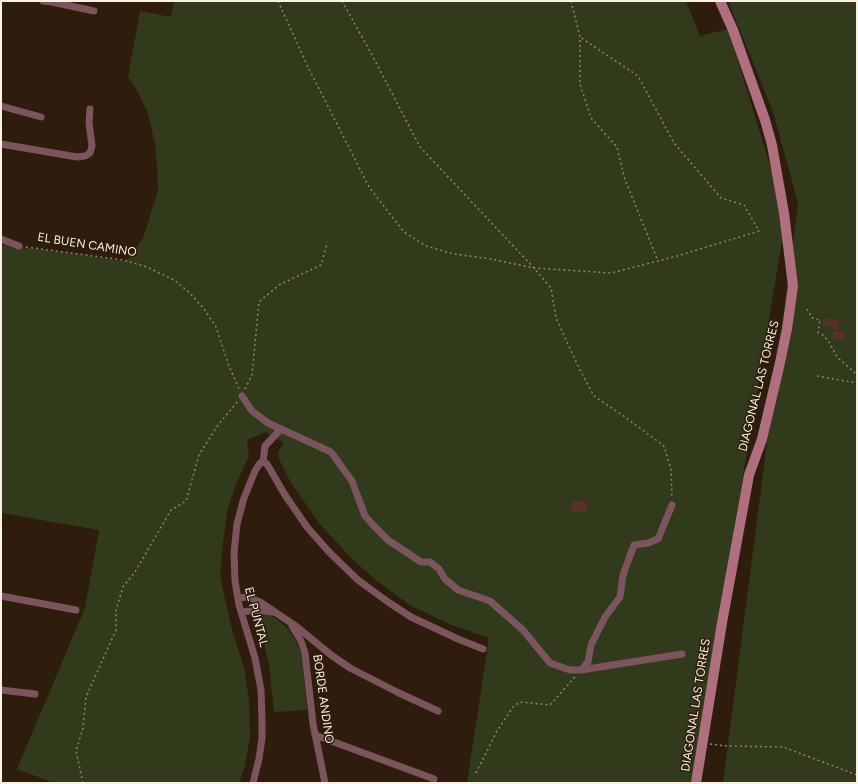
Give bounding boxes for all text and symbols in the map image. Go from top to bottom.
street label: EL BUEN CAMINO [36,230,138,260]
street label: DIAGONAL LAS TORRES [736,319,782,453]
street label: EL PUNTAL [241,586,271,648]
street label: DIAGONAL LAS TORRES [678,637,714,773]
street label: BORDE ANDINO [310,653,336,745]

